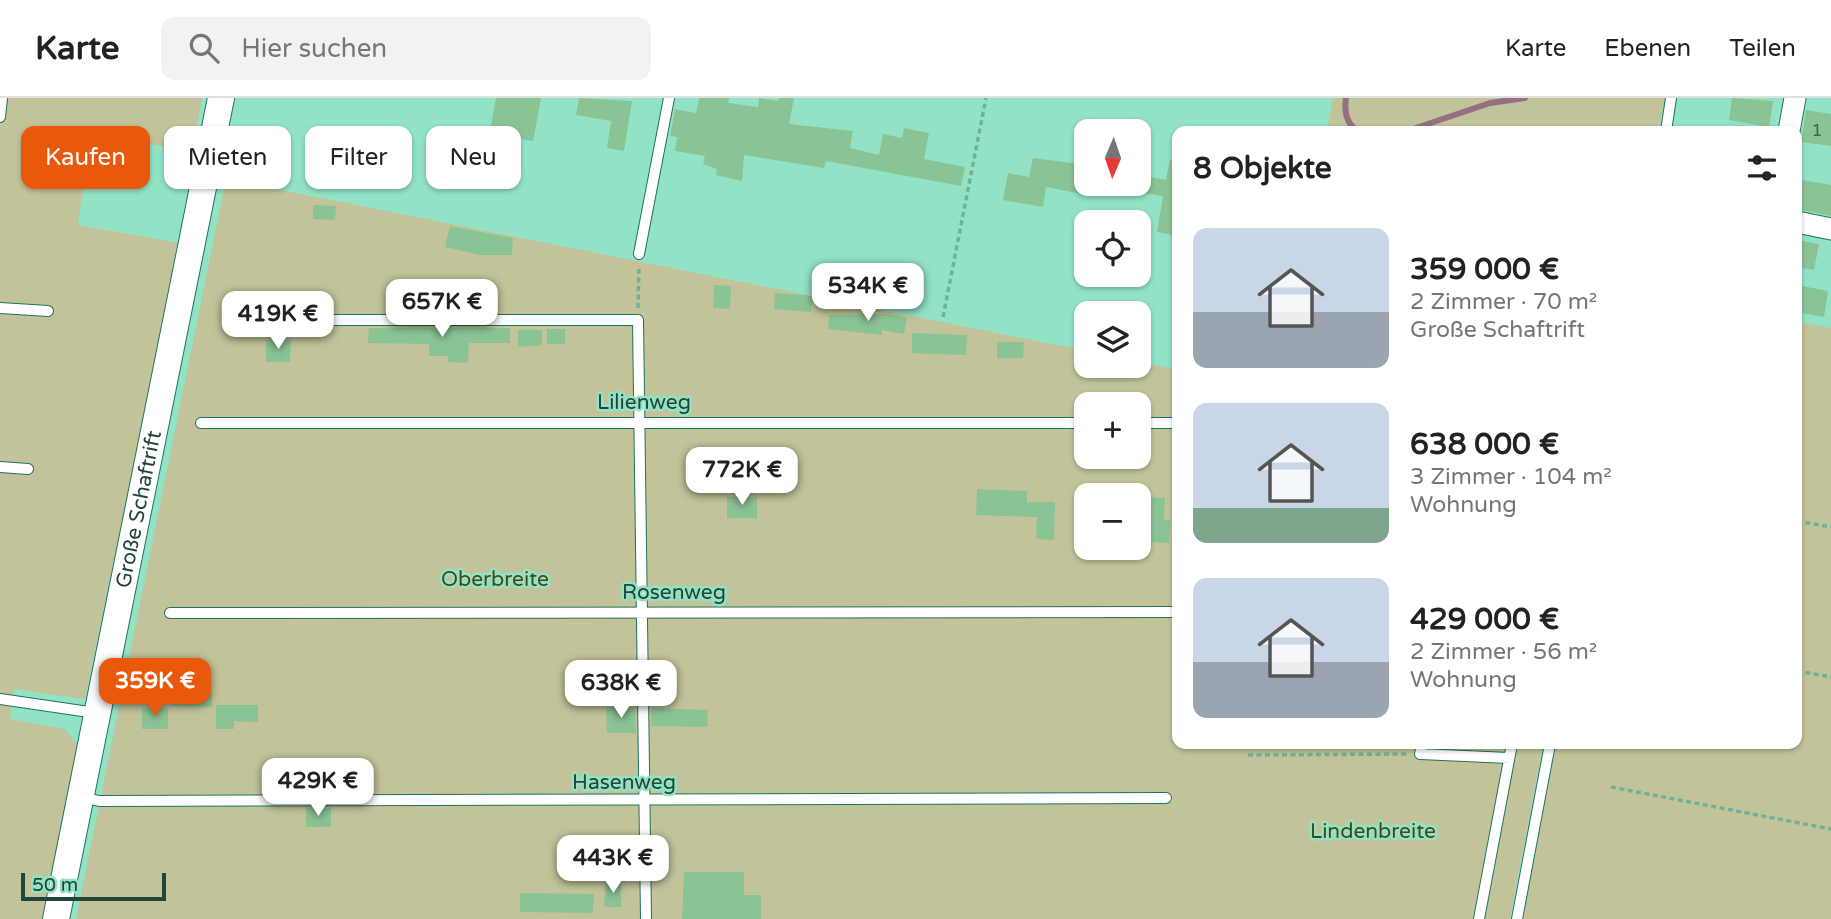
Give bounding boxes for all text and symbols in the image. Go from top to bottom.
search box [161,17,651,80]
text: Karte [35,29,119,68]
icon: search [185,29,223,67]
text: Hier suchen [241,33,387,64]
text: Karte [1505,34,1566,63]
text: Ebenen [1604,34,1691,63]
text: Teilen [1729,34,1796,63]
north arrow [1074,119,1152,196]
map controls [1074,119,1151,560]
house number: 1 [1811,119,1823,141]
chip: Kaufen [21,126,150,189]
chip: Mieten [164,126,291,189]
chip: Filter [305,126,412,189]
chip: Neu [426,126,521,189]
icon: filters [1743,149,1781,187]
text: 8 Objekte [1193,150,1332,187]
button: locate [1074,210,1151,287]
text: 359 000 € [1410,251,1559,288]
icon: home [1249,256,1333,340]
pin: 534K € [811,264,925,323]
text: 534K € [828,272,908,300]
pin: 657K € [385,280,499,339]
text: 657K € [402,288,482,316]
text: 2 Zimmer · 70 m² [1410,288,1597,316]
pin: 419K € [221,292,335,351]
text: 419K € [238,300,318,328]
button: layers [1074,301,1151,378]
text: Große Schaftrift [1410,316,1585,344]
street label: Lilienweg [597,390,691,415]
button: + [1074,392,1151,469]
text: 638 000 € [1410,426,1559,463]
street label: Große Schaftrift [110,428,166,590]
icon: home [1249,431,1333,515]
pin: 772K € [685,448,799,507]
text: 772K € [702,456,782,484]
text: 3 Zimmer · 104 m² [1410,463,1612,491]
button: − [1074,483,1151,560]
text: Wohnung [1410,491,1517,519]
park label: Oberbreite [441,567,549,592]
street label: Rosenweg [622,580,726,605]
text: 429 000 € [1410,601,1559,638]
icon: home [1249,606,1333,690]
text: 2 Zimmer · 56 m² [1410,638,1597,666]
pin: 359K € [98,658,212,718]
pin: 638K € [564,660,678,720]
text: Wohnung [1410,666,1517,694]
text: 359K € [115,667,195,695]
text: 638K € [581,669,661,697]
pin: 429K € [261,758,375,818]
text: 429K € [278,767,358,795]
street label: Hasenweg [572,770,676,795]
park label: Lindenbreite [1310,819,1436,844]
pin: 443K € [556,836,670,895]
text: 443K € [573,844,653,872]
scale bar [21,870,166,902]
text: 50 m [32,874,78,896]

